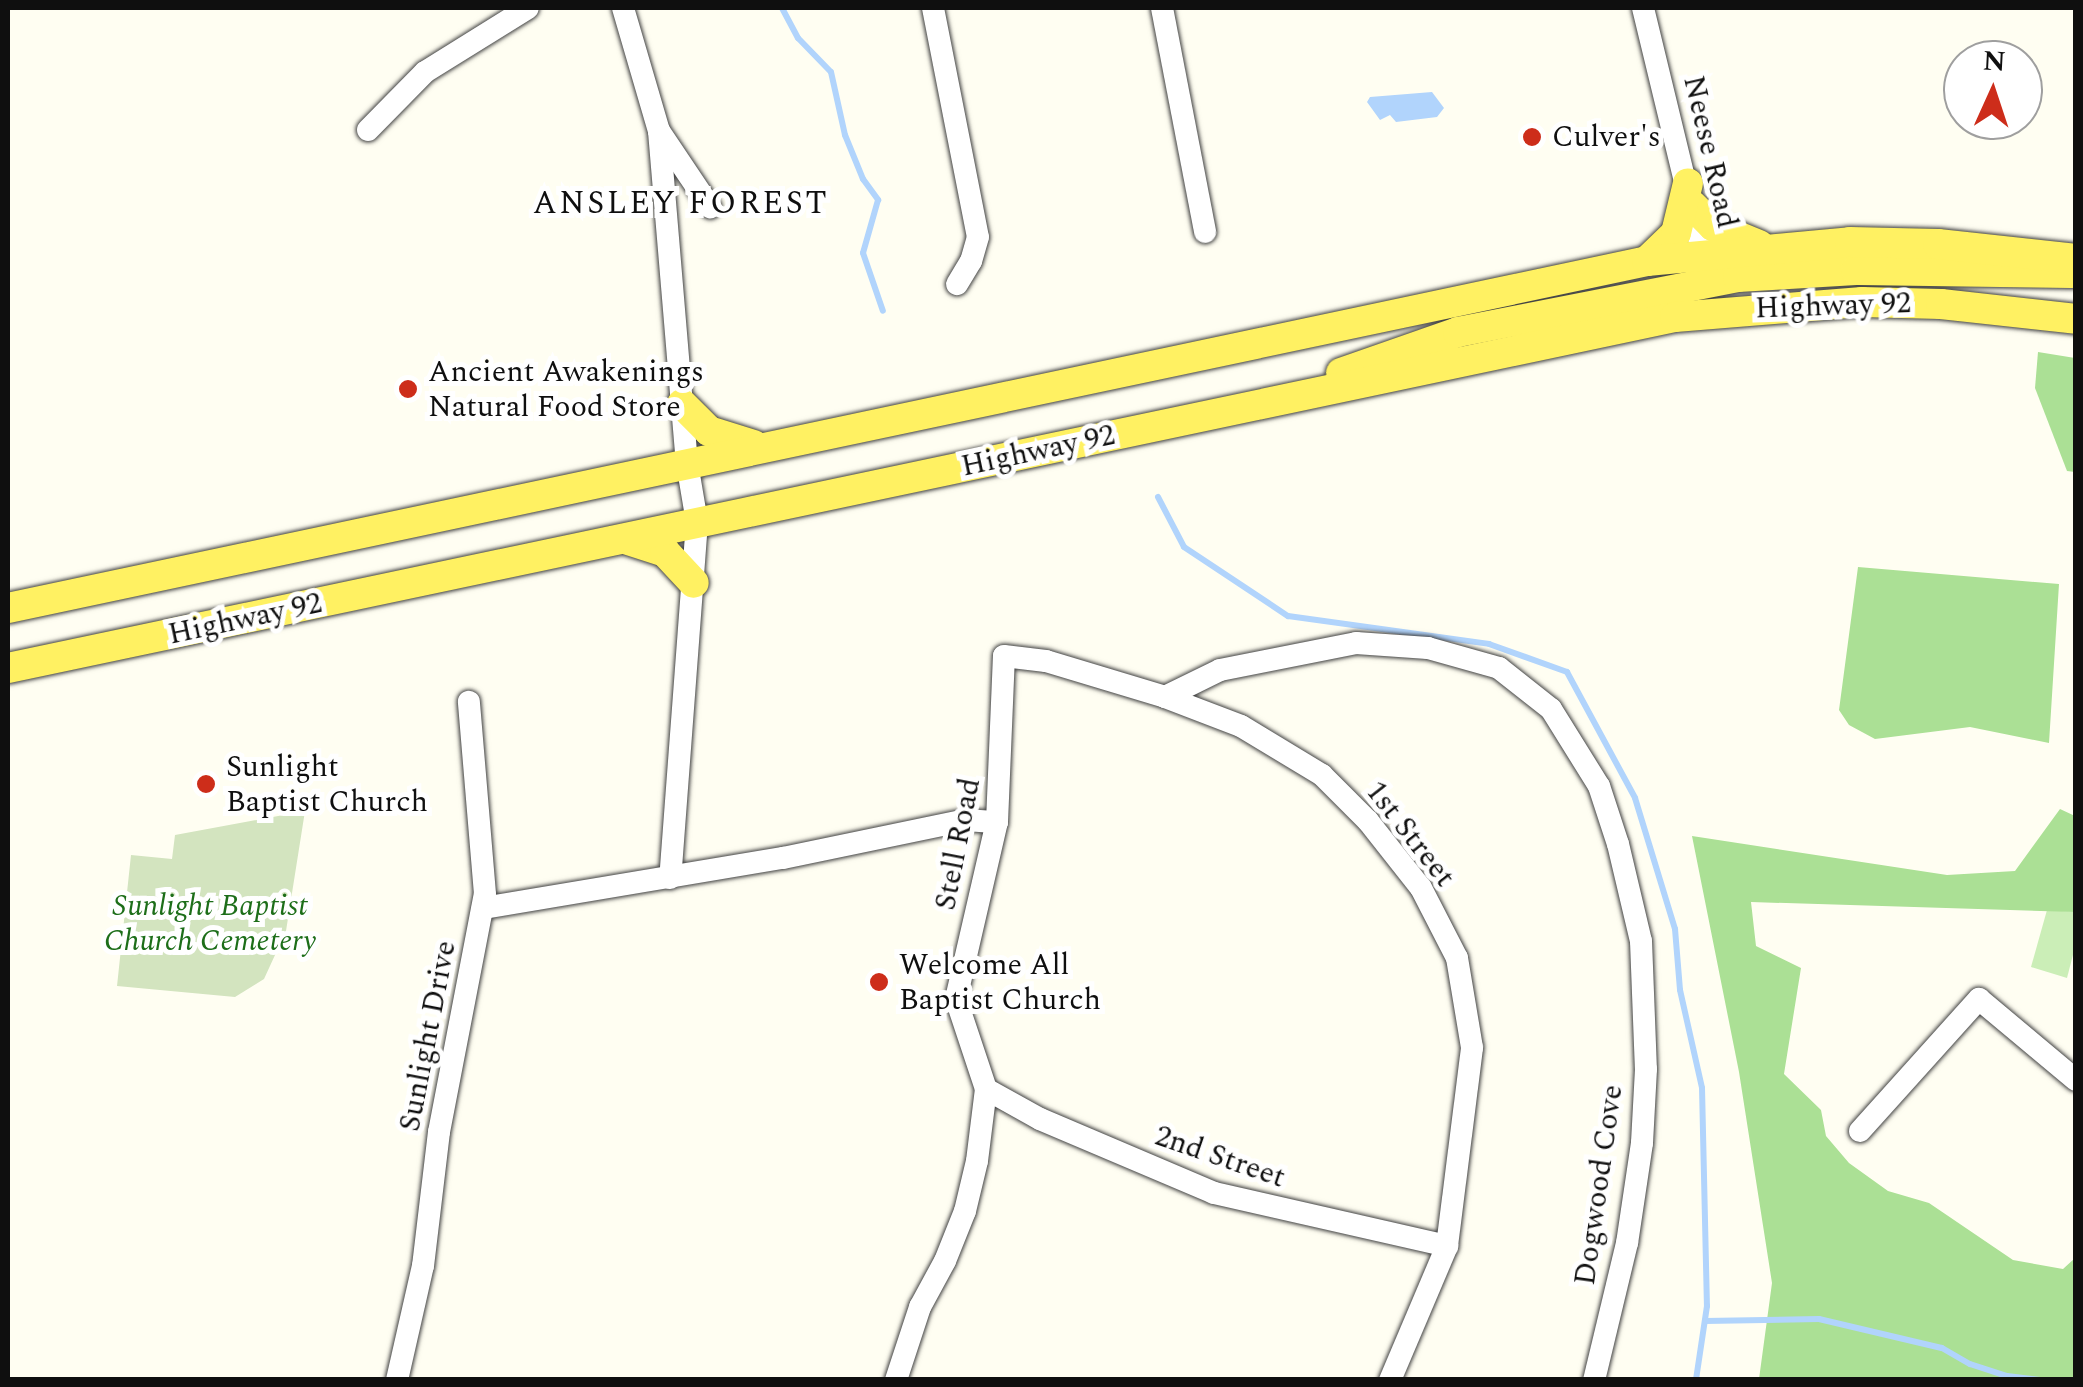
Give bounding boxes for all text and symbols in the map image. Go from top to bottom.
text: N [1982,39,2007,84]
north arrow [1943,40,2043,140]
street label: Neese Road [1675,72,1745,232]
place label: Culver's [1552,119,1661,155]
marker: Culver's [1521,126,1543,148]
district label: ANSLEY FOREST [533,185,829,223]
street label: Highway 92 [1754,285,1912,327]
place label: Ancient Awakenings Natural Food Store [428,354,704,424]
marker: Ancient Awakenings Natural Food Store [397,378,419,400]
street label: Highway 92 [958,417,1118,485]
street label: Highway 92 [165,585,325,653]
place label: Sunlight Baptist Church [226,749,428,820]
marker: Sunlight Baptist Church [195,773,217,795]
street label: 1st Street [1357,774,1463,894]
street label: Stell Road [928,775,988,913]
park label: Sunlight Baptist Church Cemetery [104,888,316,958]
street label: Sunlight Drive [392,938,464,1134]
place label: Welcome All Baptist Church [899,947,1101,1018]
marker: Welcome All Baptist Church [868,971,890,993]
street label: Dogwood Cove [1567,1082,1631,1288]
street label: 2nd Street [1150,1118,1290,1196]

